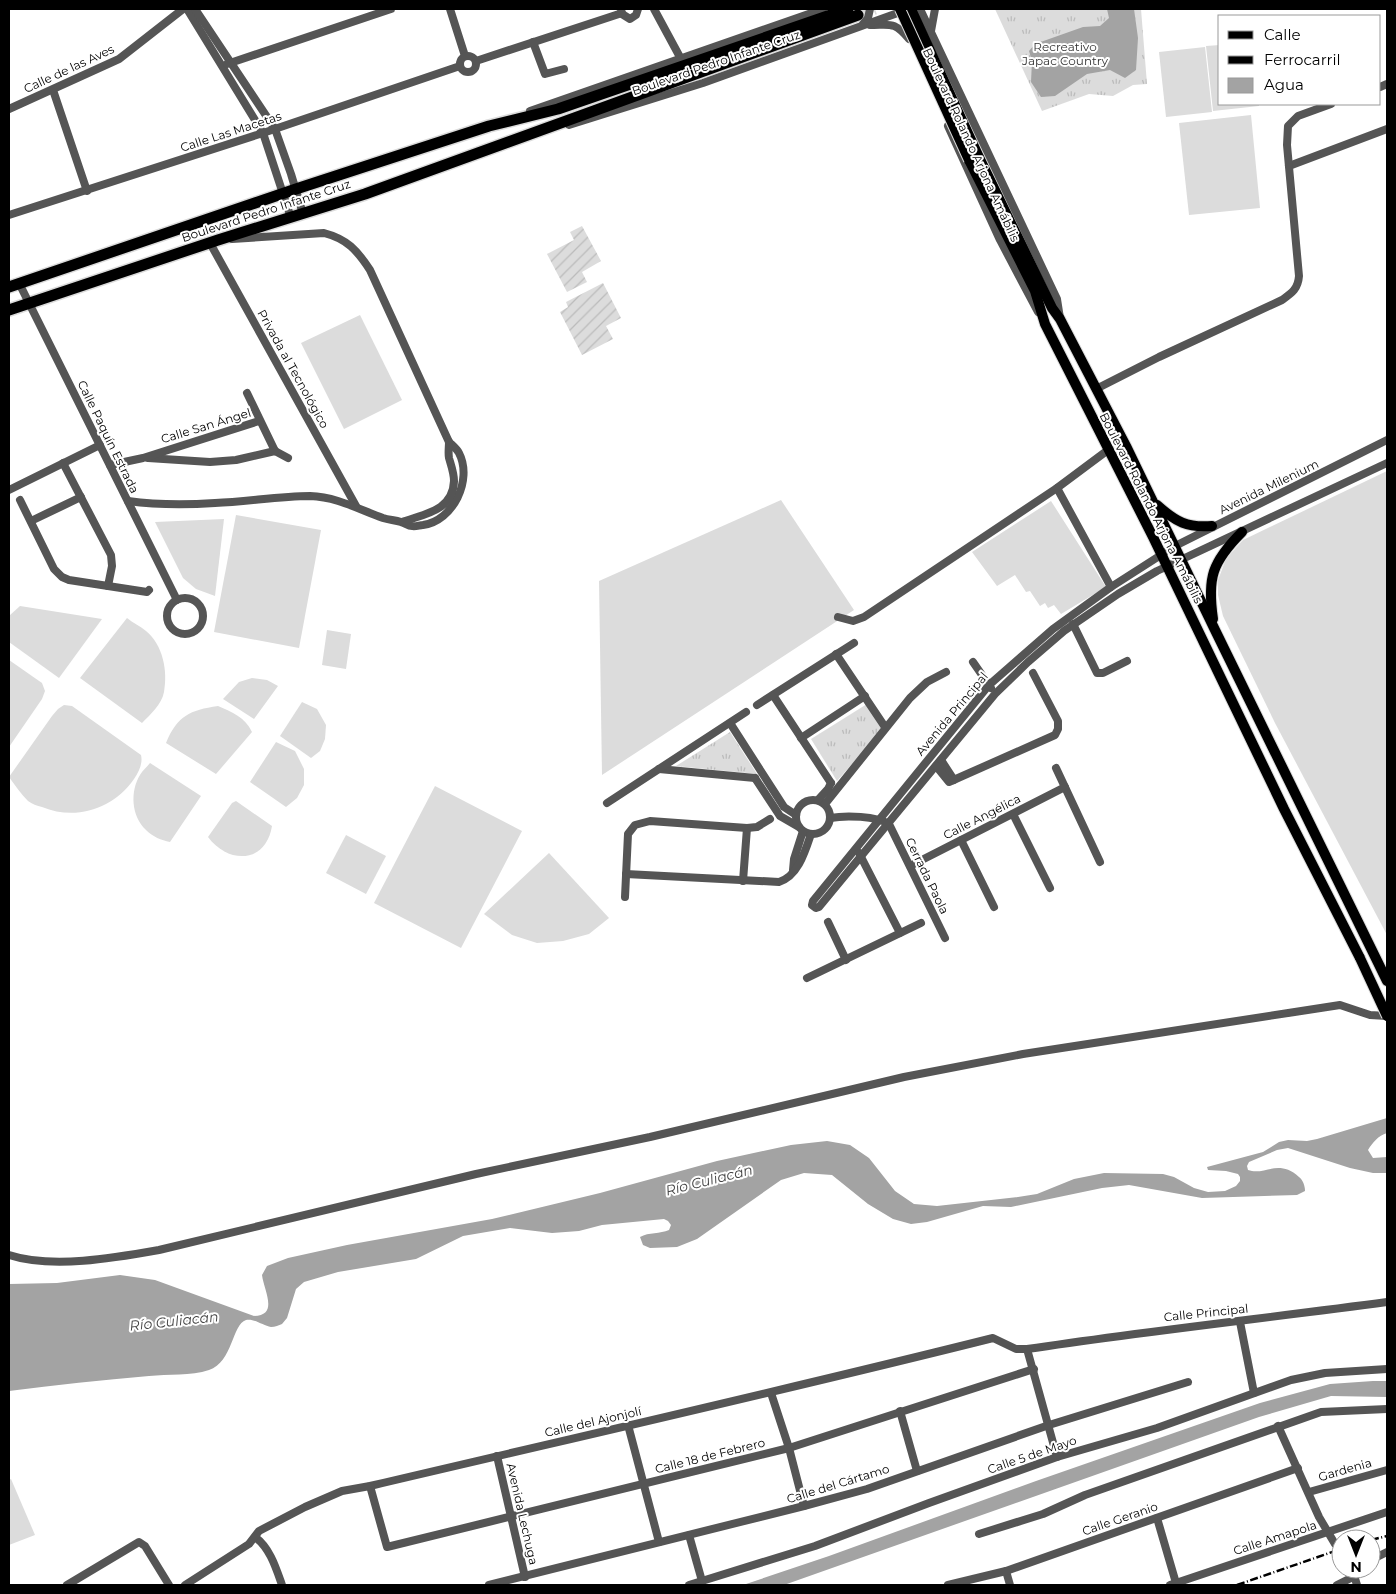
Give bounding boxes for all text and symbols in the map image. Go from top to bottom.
legend [1218,15,1381,105]
text: Calle [1264,25,1301,44]
street label: Boulevard Pedro Infante Cruz [630,27,802,98]
park label: Recreativo Japac Country [1021,39,1109,68]
street label: Calle de las Aves [21,41,116,96]
street label: Boulevard Rolando Arjona Amábilis [920,45,1023,244]
text: Ferrocarril [1264,50,1341,69]
text: Agua [1264,75,1304,94]
street label: Calle Las Macetas [178,108,283,155]
street label: Boulevard Pedro Infante Cruz [179,176,352,245]
street label: Privada al Tecnológico [254,307,332,431]
street label: Calle Paquín Estrada [75,378,142,496]
street label: Calle San Ángel [159,405,253,446]
street label: Boulevard Rolando Arjona Amábilis [1097,410,1206,606]
street label: Avenida Milenium [1217,456,1321,517]
street label: Avenida Principal [912,669,991,758]
street label: Calle Angélica [941,791,1023,842]
street label: Cerrada Paola [902,835,952,917]
water label: Río Culiacán [663,1160,755,1200]
street label: Calle Principal [1163,1301,1249,1324]
water label: Río Culiacán [129,1307,219,1335]
street label: Calle del Ajonjolí [543,1403,644,1440]
street label: Calle 5 de Mayo [985,1432,1078,1477]
street label: Calle 18 de Febrero [653,1435,766,1476]
street label: Gardenia [1316,1455,1373,1484]
street label: Calle del Cártamo [785,1461,891,1506]
street label: Avenida Lechuga [503,1462,541,1566]
street label: Calle Geranio [1080,1499,1160,1539]
street label: Calle Amapola [1231,1517,1318,1558]
north arrow [1331,1529,1381,1579]
text: N [1350,1558,1362,1576]

